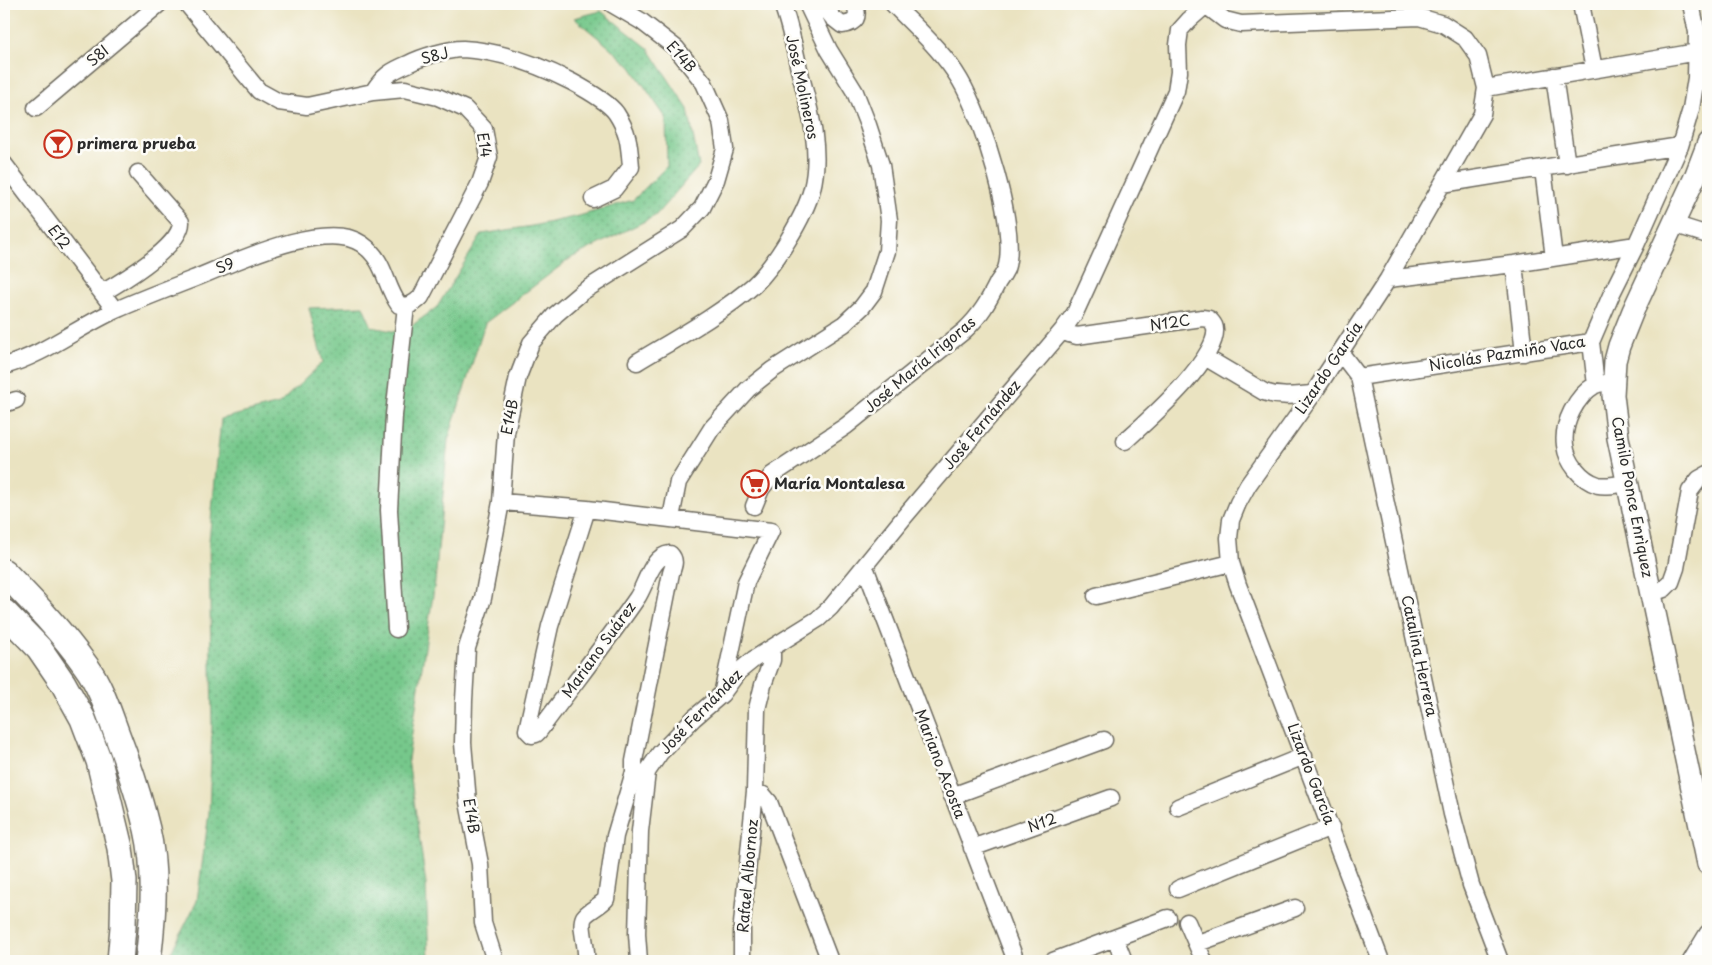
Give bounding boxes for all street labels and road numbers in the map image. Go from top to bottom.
street label: José Molineros [781,32,826,141]
street label: E14B [662,35,703,77]
street label: S8I [81,39,113,71]
street label: S8J [418,40,451,69]
street label: E14 [472,131,499,159]
street label: E12 [43,219,77,253]
street label: S9 [212,251,237,279]
street label: N12C [1148,307,1191,336]
street label: José María Irigoras [858,310,980,418]
street label: Lizardo García [1288,316,1367,418]
street label: Nicolás Pazmiño Vaca [1427,329,1587,376]
street label: José Fernández [936,374,1025,474]
street label: E14B [494,397,523,436]
street label: Camilo Ponce Enrìquez [1607,414,1660,579]
street label: Catalina Herrera [1396,593,1445,719]
street label: Mariano Suárez [555,596,640,702]
street label: José Fernández [653,663,747,759]
street label: Mariano Acosta [910,705,973,822]
street label: Lizardo García [1282,719,1342,828]
street label: E14B [458,796,487,835]
street label: N12 [1024,806,1059,837]
street label: Rafael Albornoz [730,818,763,934]

